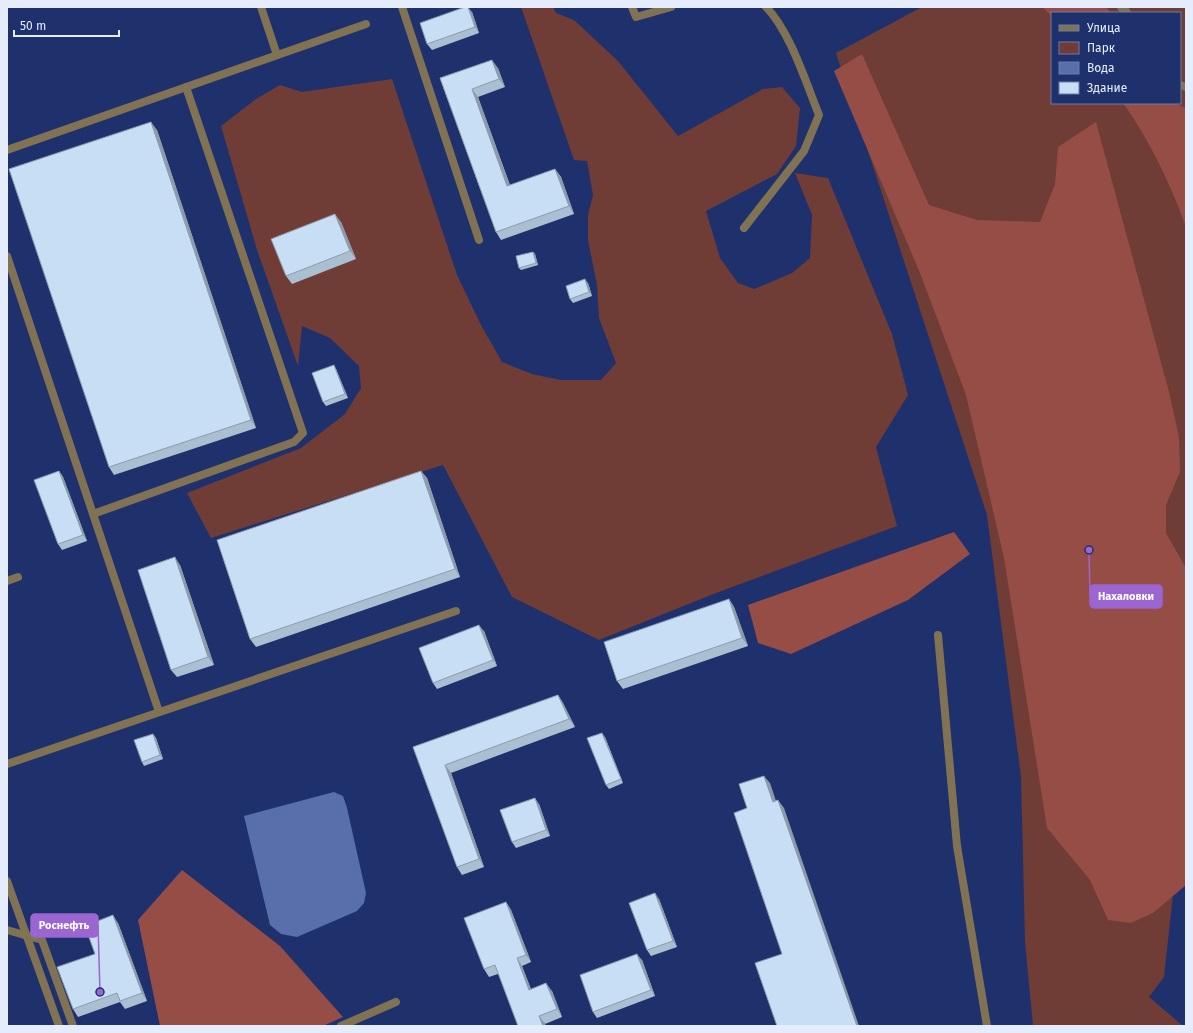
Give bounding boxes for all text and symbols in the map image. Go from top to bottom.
scale bar [14,12,119,38]
legend [1051,12,1181,104]
text: 50 m [20,19,46,33]
text: Улица [1087,21,1121,35]
text: Парк [1087,41,1116,55]
text: Вода [1087,61,1114,75]
text: Здание [1087,81,1127,95]
callout: Нахаловки [1090,585,1162,608]
text: Нахаловки [1098,590,1154,603]
callout: Роснефть [31,914,98,937]
text: Роснефть [39,919,89,932]

